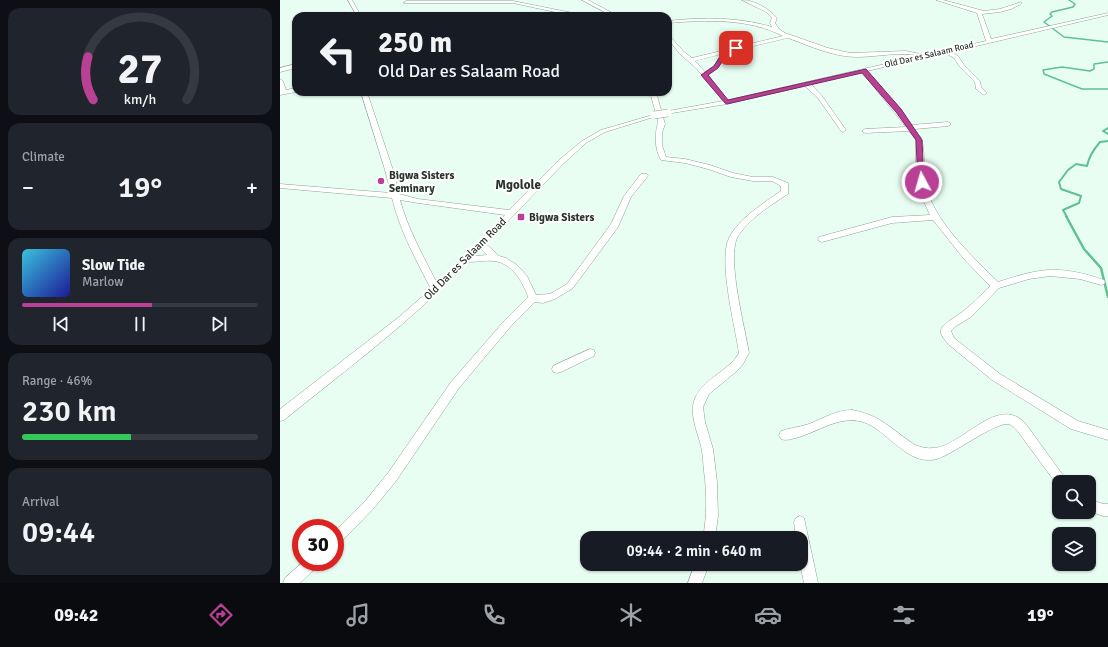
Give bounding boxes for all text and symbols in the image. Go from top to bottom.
text: 250 m [378,26,452,60]
icon: left [312,28,364,80]
pin [719,31,753,65]
icon: arrive [725,37,747,59]
street label: Old Dar es Salaam Road [883,39,975,71]
text: 27 [118,43,162,94]
text: Old Dar es Salaam Road [378,60,560,82]
text: km/h [124,90,156,107]
text: Climate [22,149,65,165]
position arrow [901,161,943,203]
text: 19° [118,169,162,206]
place label: Bigwa Sisters Seminary [389,169,454,195]
text: − [22,174,34,201]
text: + [246,174,258,201]
marker: Bigwa Sisters Seminary [376,176,386,186]
district label: Mgolole [495,177,541,193]
place label: Bigwa Sisters [529,211,594,224]
marker: Bigwa Sisters [516,212,526,222]
street label: Old Dar es Salaam Road [421,215,509,303]
text: Slow Tide [82,256,145,274]
text: Marlow [82,274,124,290]
icon: previous [50,313,72,335]
icon: pause [129,313,151,335]
icon: next [208,313,230,335]
text: Range · 46% [22,373,92,389]
text: 230 km [22,393,117,430]
map controls [1052,475,1096,571]
button: search [1052,475,1096,519]
text: Arrival [22,494,59,510]
text: 09:44 [22,514,95,551]
speed limit sign: 30 [292,519,344,571]
button: layers [1052,527,1096,571]
text: 09:44 · 2 min · 640 m [627,542,761,560]
icon: directions [207,601,235,629]
icon: music [344,601,372,629]
icon: phone [480,601,508,629]
icon: climate [617,601,645,629]
icon: car [754,601,782,629]
icon: filters [890,601,918,629]
text: 09:42 [54,604,99,626]
text: 19° [1027,604,1054,626]

